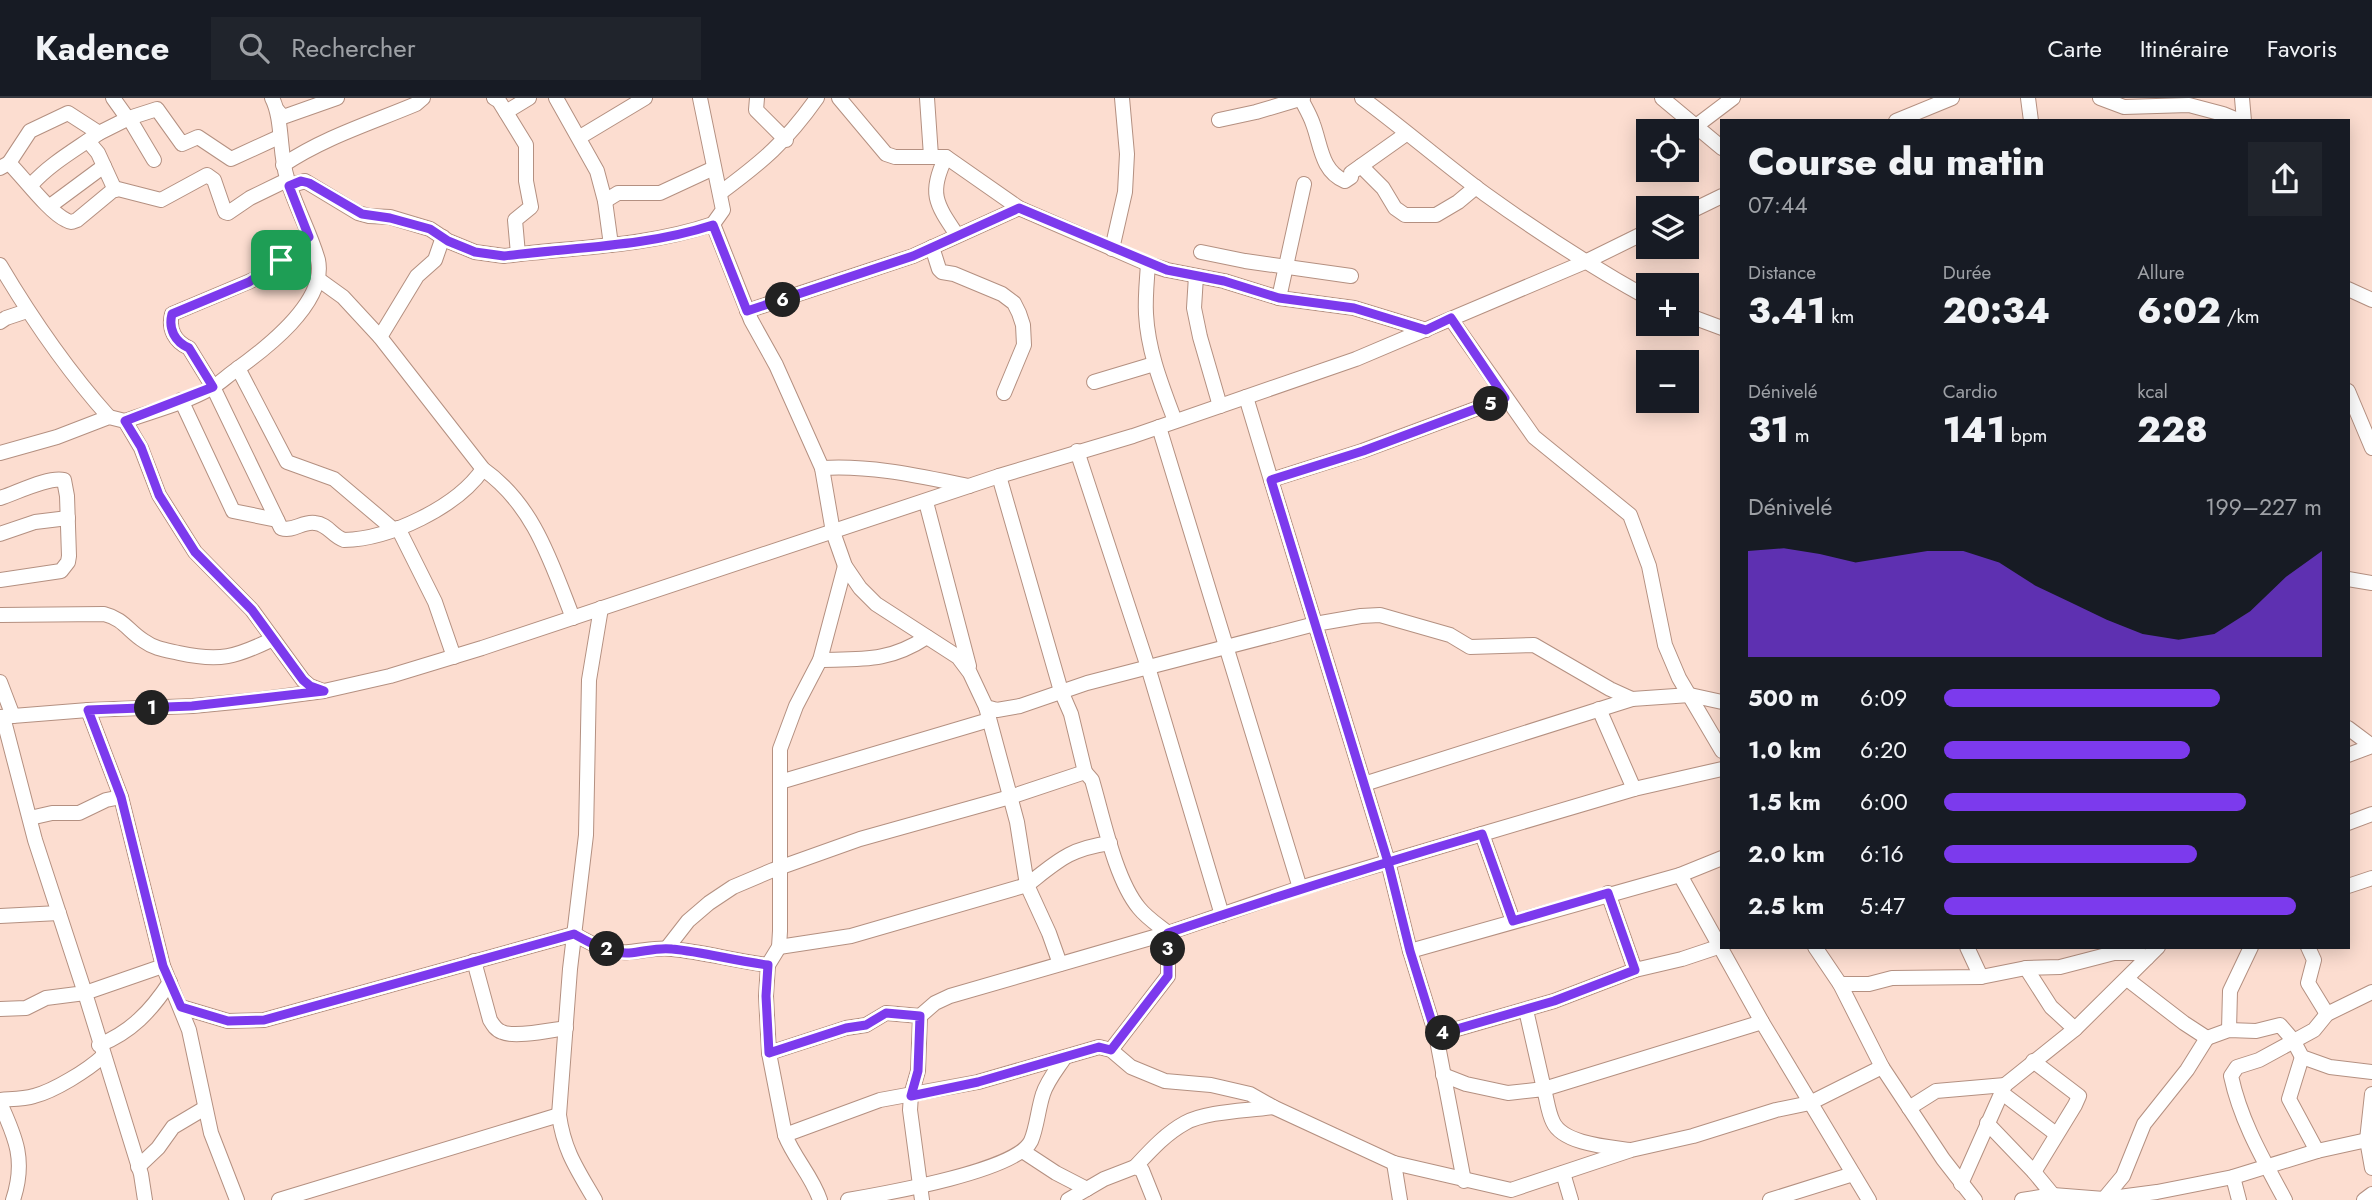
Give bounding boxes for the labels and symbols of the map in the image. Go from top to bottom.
pin [251,230,311,290]
pin: 6 [766,282,800,318]
pin: 5 [1474,386,1508,422]
pin: 1 [134,690,170,726]
pin: 2 [590,932,624,966]
pin: 3 [1150,932,1186,966]
pin: 4 [1426,1016,1460,1051]

